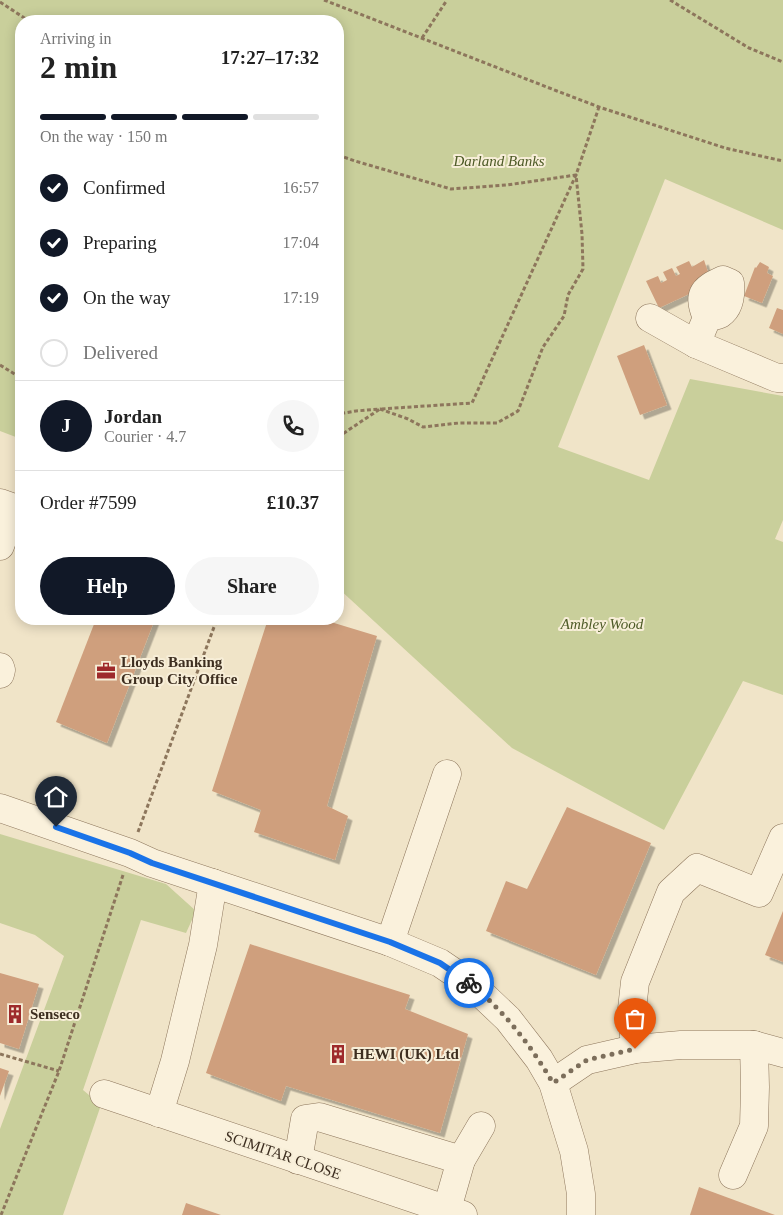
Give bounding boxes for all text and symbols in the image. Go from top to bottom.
text: Arriving in [40,30,112,47]
text: 17:27–17:32 [221,47,319,68]
text: 2 min [40,49,117,85]
text: On the way · 150 m [40,128,168,145]
park label: Darland Banks [452,153,545,169]
icon: check [40,174,68,202]
text: Confirmed [83,177,165,198]
text: 16:57 [283,179,319,196]
icon: check [40,229,68,257]
text: Preparing [83,232,157,253]
text: 17:04 [283,234,319,251]
icon: check [40,284,68,312]
text: On the way [83,287,171,308]
text: 17:19 [283,289,319,306]
text: Delivered [83,342,158,363]
button: phone [267,400,319,452]
text: Jordan [104,406,162,427]
text: J [61,415,71,436]
text: Courier · 4.7 [104,428,186,445]
text: Order #7599 [40,492,137,513]
text: £10.37 [267,492,319,513]
button: Help [40,557,175,615]
button: Share [185,557,319,615]
park label: Ambley Wood [560,616,644,632]
place label: Lloyds Banking Group City Office [121,654,238,687]
office icon: Lloyds Banking Group City Office [95,660,117,682]
pin [35,776,77,827]
icon: home [42,783,70,811]
courier [444,958,494,1008]
icon: bike [455,969,483,997]
pin [614,998,656,1049]
building icon: Senseco [4,1003,26,1025]
icon: bag [621,1005,649,1033]
place label: Senseco [30,1006,80,1022]
building icon: HEWI (UK) Ltd [327,1043,349,1065]
place label: HEWI (UK) Ltd [353,1046,460,1063]
street label: SCIMITAR CLOSE [223,1128,343,1182]

